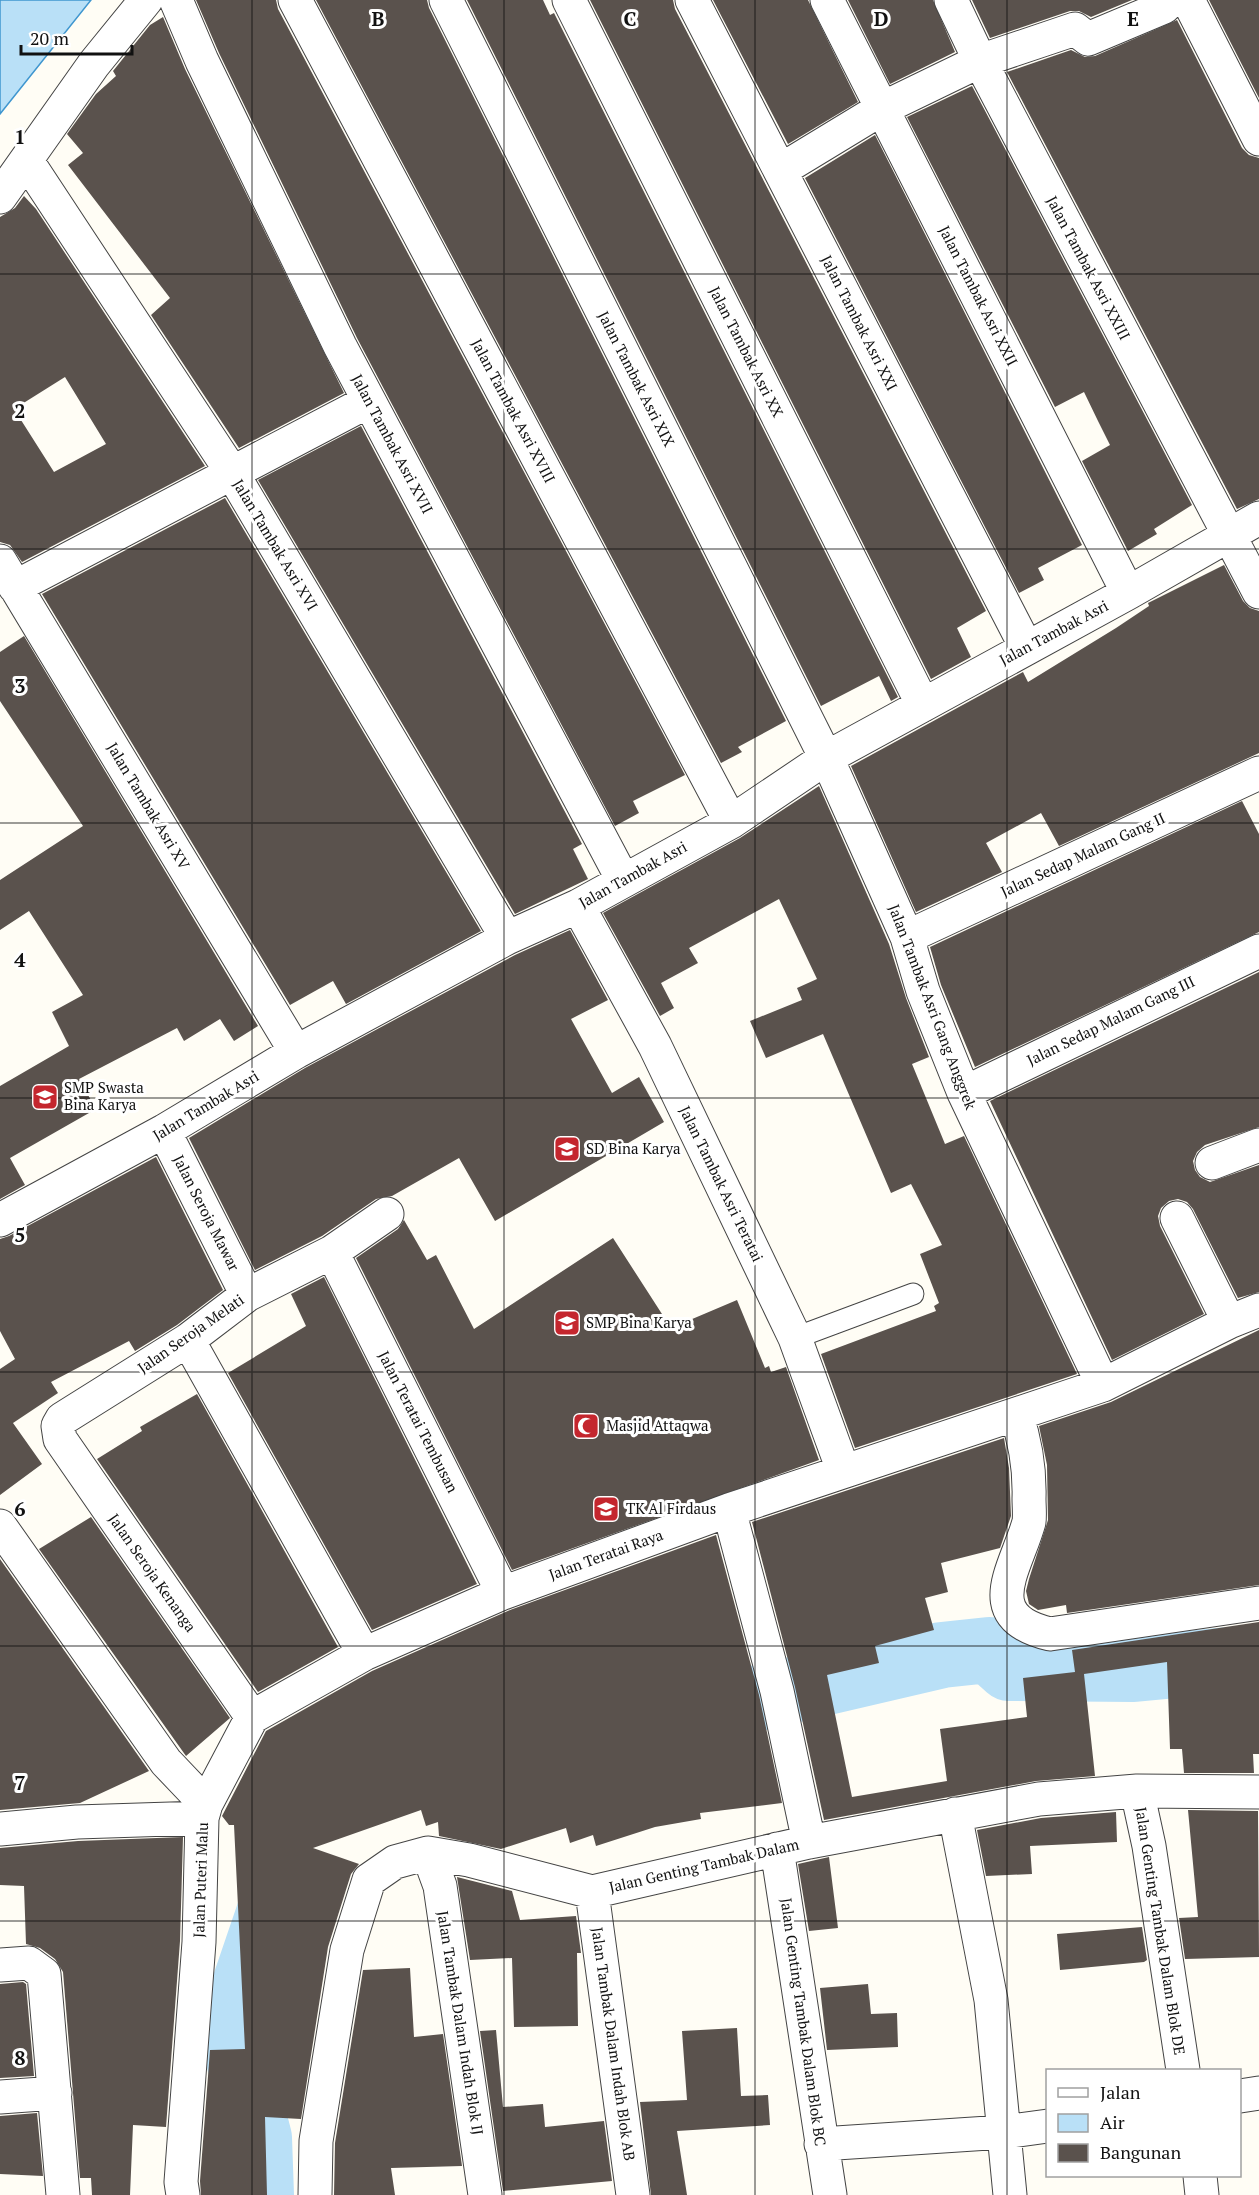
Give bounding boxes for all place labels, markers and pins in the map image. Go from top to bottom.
place label: SMP Swasta Bina Karya [64,1077,144,1114]
school or university icon: SMP Swasta Bina Karya [30,1082,60,1112]
school or university icon: SD Bina Karya [552,1134,582,1164]
place label: SD Bina Karya [586,1138,681,1158]
school or university icon: SMP Bina Karya [552,1308,582,1338]
place label: SMP Bina Karya [586,1312,692,1332]
mosque icon: Masjid Attaqwa [571,1411,601,1441]
place label: Masjid Attaqwa [606,1415,709,1435]
school or university icon: TK Al Firdaus [591,1494,621,1524]
place label: TK Al Firdaus [626,1498,716,1518]

